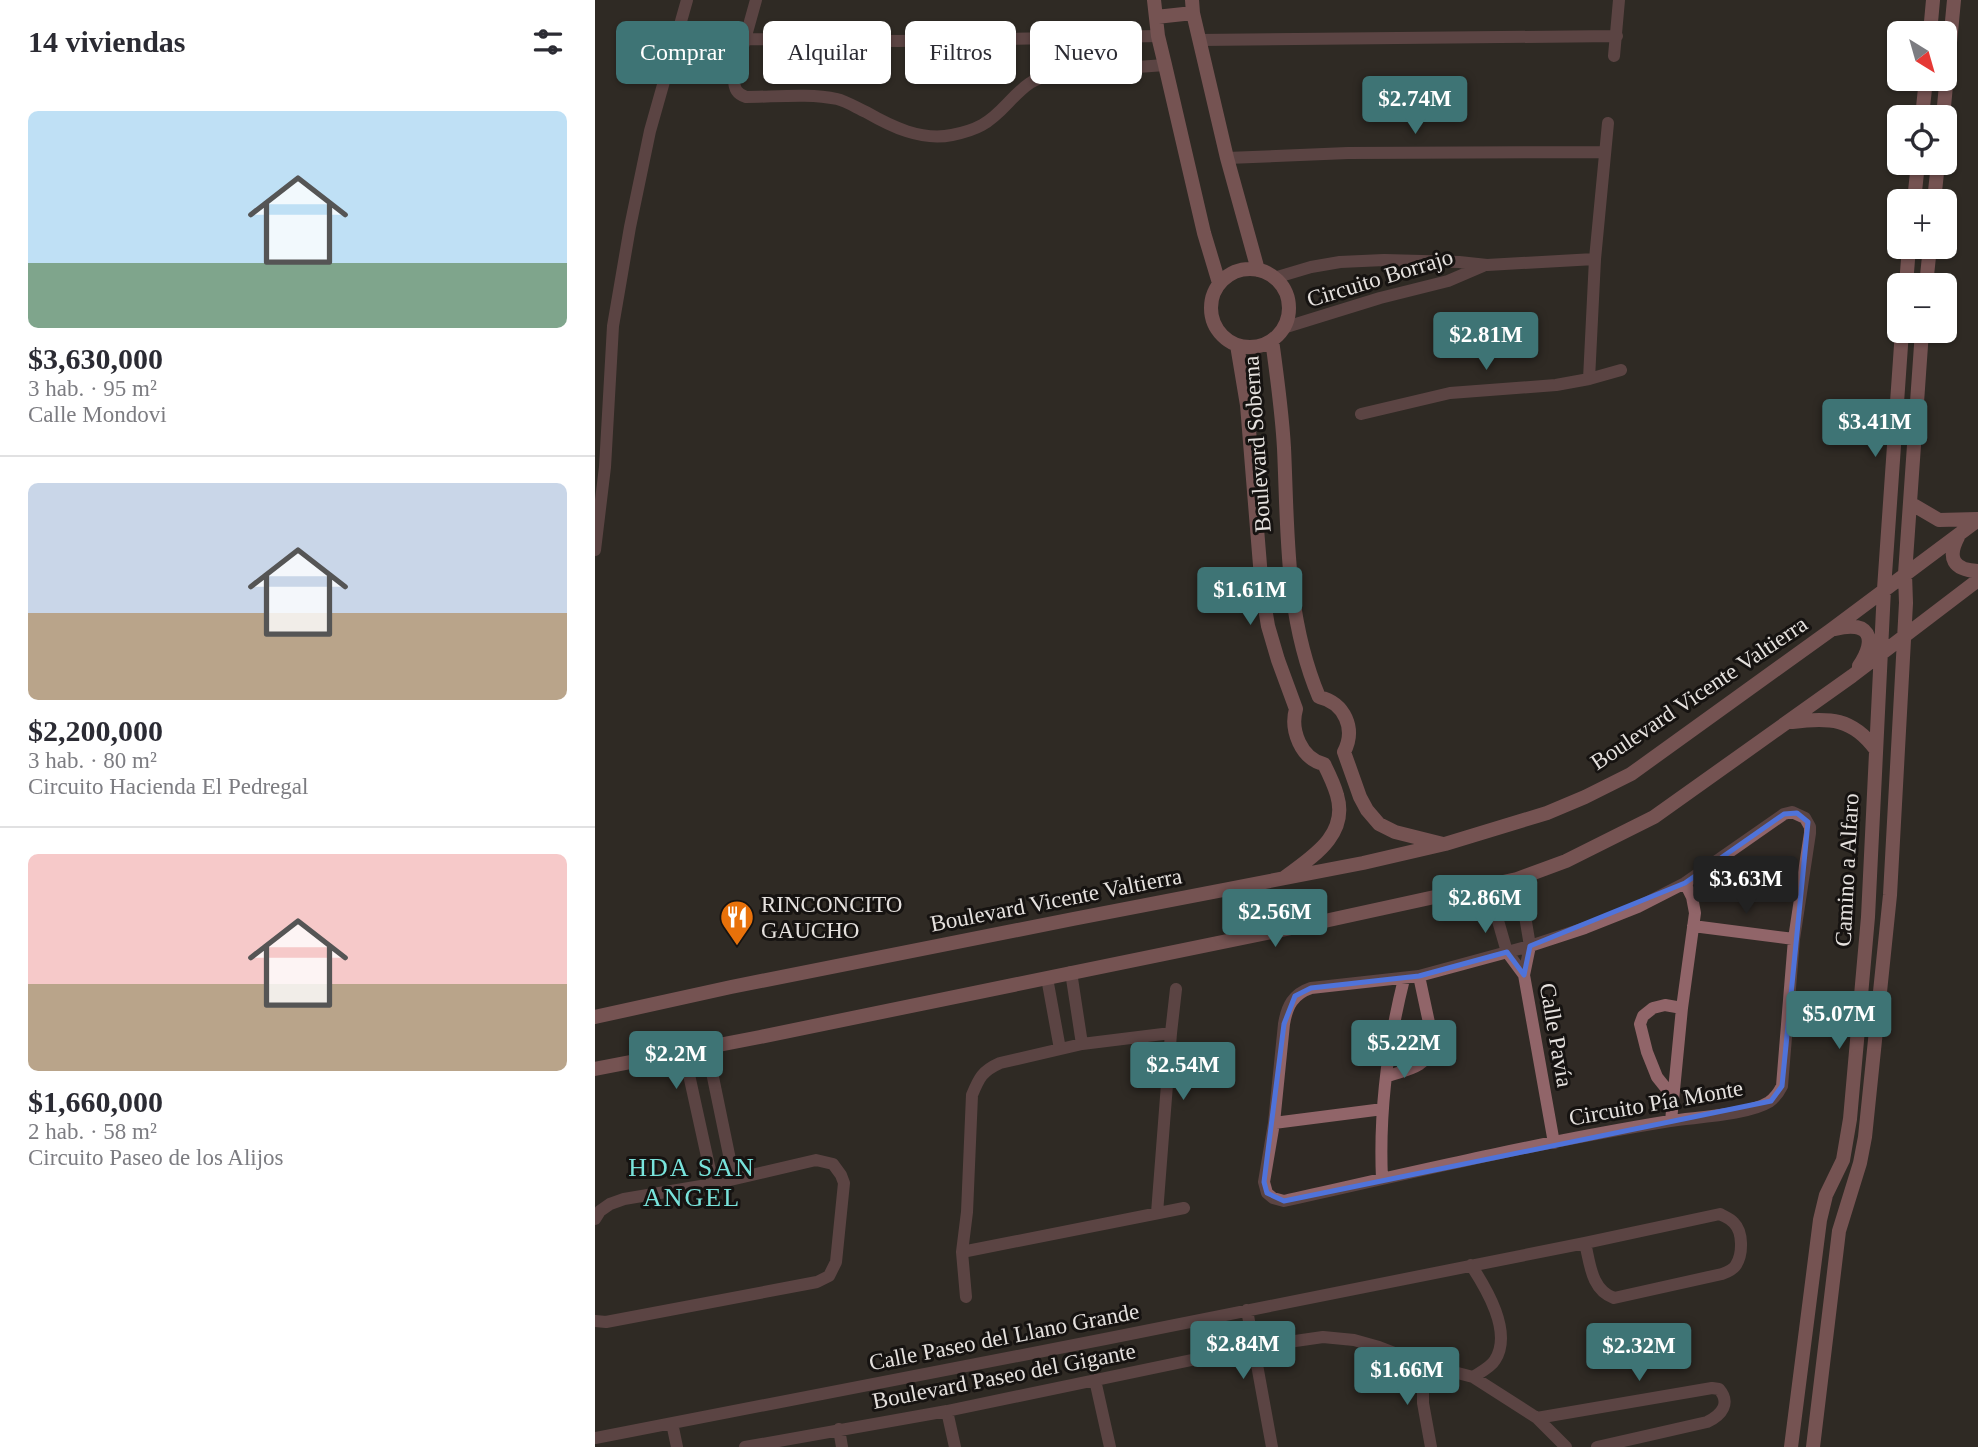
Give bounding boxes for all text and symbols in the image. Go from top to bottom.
chip: Comprar [616,21,749,84]
chip: Alquilar [763,21,891,84]
chip: Filtros [905,21,1016,84]
chip: Nuevo [1030,21,1142,84]
north arrow [1887,21,1957,91]
map controls [1887,21,1957,343]
icon: filters [529,23,567,61]
text: 14 viviendas [28,25,186,58]
pin: $2.74M [1358,76,1472,136]
text: $2.74M [1378,86,1452,111]
button: locate [1887,105,1957,175]
icon: home [235,157,361,283]
button: + [1887,189,1957,259]
street label: Circuito Borrajo [1304,244,1456,312]
button: − [1887,273,1957,343]
pin: $2.81M [1429,312,1543,372]
text: $2.81M [1449,322,1523,347]
text: $3,630,000 [28,342,163,375]
street label: Boulevard Soberna [1238,355,1276,533]
text: 3 hab. · 95 m² [28,376,157,401]
pin: $3.41M [1818,400,1932,459]
text: Calle Mondovi [28,402,167,427]
text: $3.41M [1838,409,1912,434]
icon: home [235,529,361,655]
pin: $1.61M [1193,568,1307,627]
text: $1.61M [1213,577,1287,602]
street label: Boulevard Vicente Valtierra [1586,611,1812,775]
text: $2,200,000 [28,714,163,747]
text: 3 hab. · 80 m² [28,748,157,773]
text: Circuito Hacienda El Pedregal [28,774,308,799]
street label: Camino a Alfaro [1831,793,1863,947]
pin: $3.63M [1689,856,1803,916]
street label: Boulevard Vicente Valtierra [928,863,1184,937]
text: $3.63M [1709,866,1783,891]
pin: $2.86M [1428,876,1542,935]
text: $2.86M [1448,885,1522,910]
pin: $2.56M [1218,890,1332,949]
place label: RINCONCITO GAUCHO [761,892,902,943]
restaurant icon: RINCONCITO GAUCHO [718,898,756,947]
text: $2.56M [1238,899,1312,924]
icon: home [235,900,361,1026]
street label: Calle Pavía [1535,981,1577,1089]
pin: $5.07M [1782,992,1896,1051]
text: $5.07M [1802,1001,1876,1026]
pin: $5.22M [1347,1020,1461,1080]
text: $5.22M [1367,1030,1441,1055]
pin: $2.2M [627,1032,725,1091]
text: $2.2M [645,1041,707,1066]
pin: $2.54M [1126,1042,1240,1102]
text: $2.54M [1146,1052,1220,1077]
street label: Circuito Pía Monte [1567,1075,1745,1131]
text: $1,660,000 [28,1085,163,1118]
text: 2 hab. · 58 m² [28,1119,157,1144]
text: Circuito Paseo de los Alijos [28,1145,284,1170]
district label: HDA SAN ANGEL [628,1153,756,1212]
street label: Calle Paseo del Llano Grande [867,1299,1141,1375]
pin: $2.84M [1186,1322,1300,1381]
pin: $2.32M [1582,1324,1696,1383]
text: $2.84M [1206,1331,1280,1356]
text: $2.32M [1602,1333,1676,1358]
street label: Boulevard Paseo del Gigante [870,1338,1138,1414]
pin: $1.66M [1350,1348,1464,1407]
text: $1.66M [1370,1357,1444,1382]

